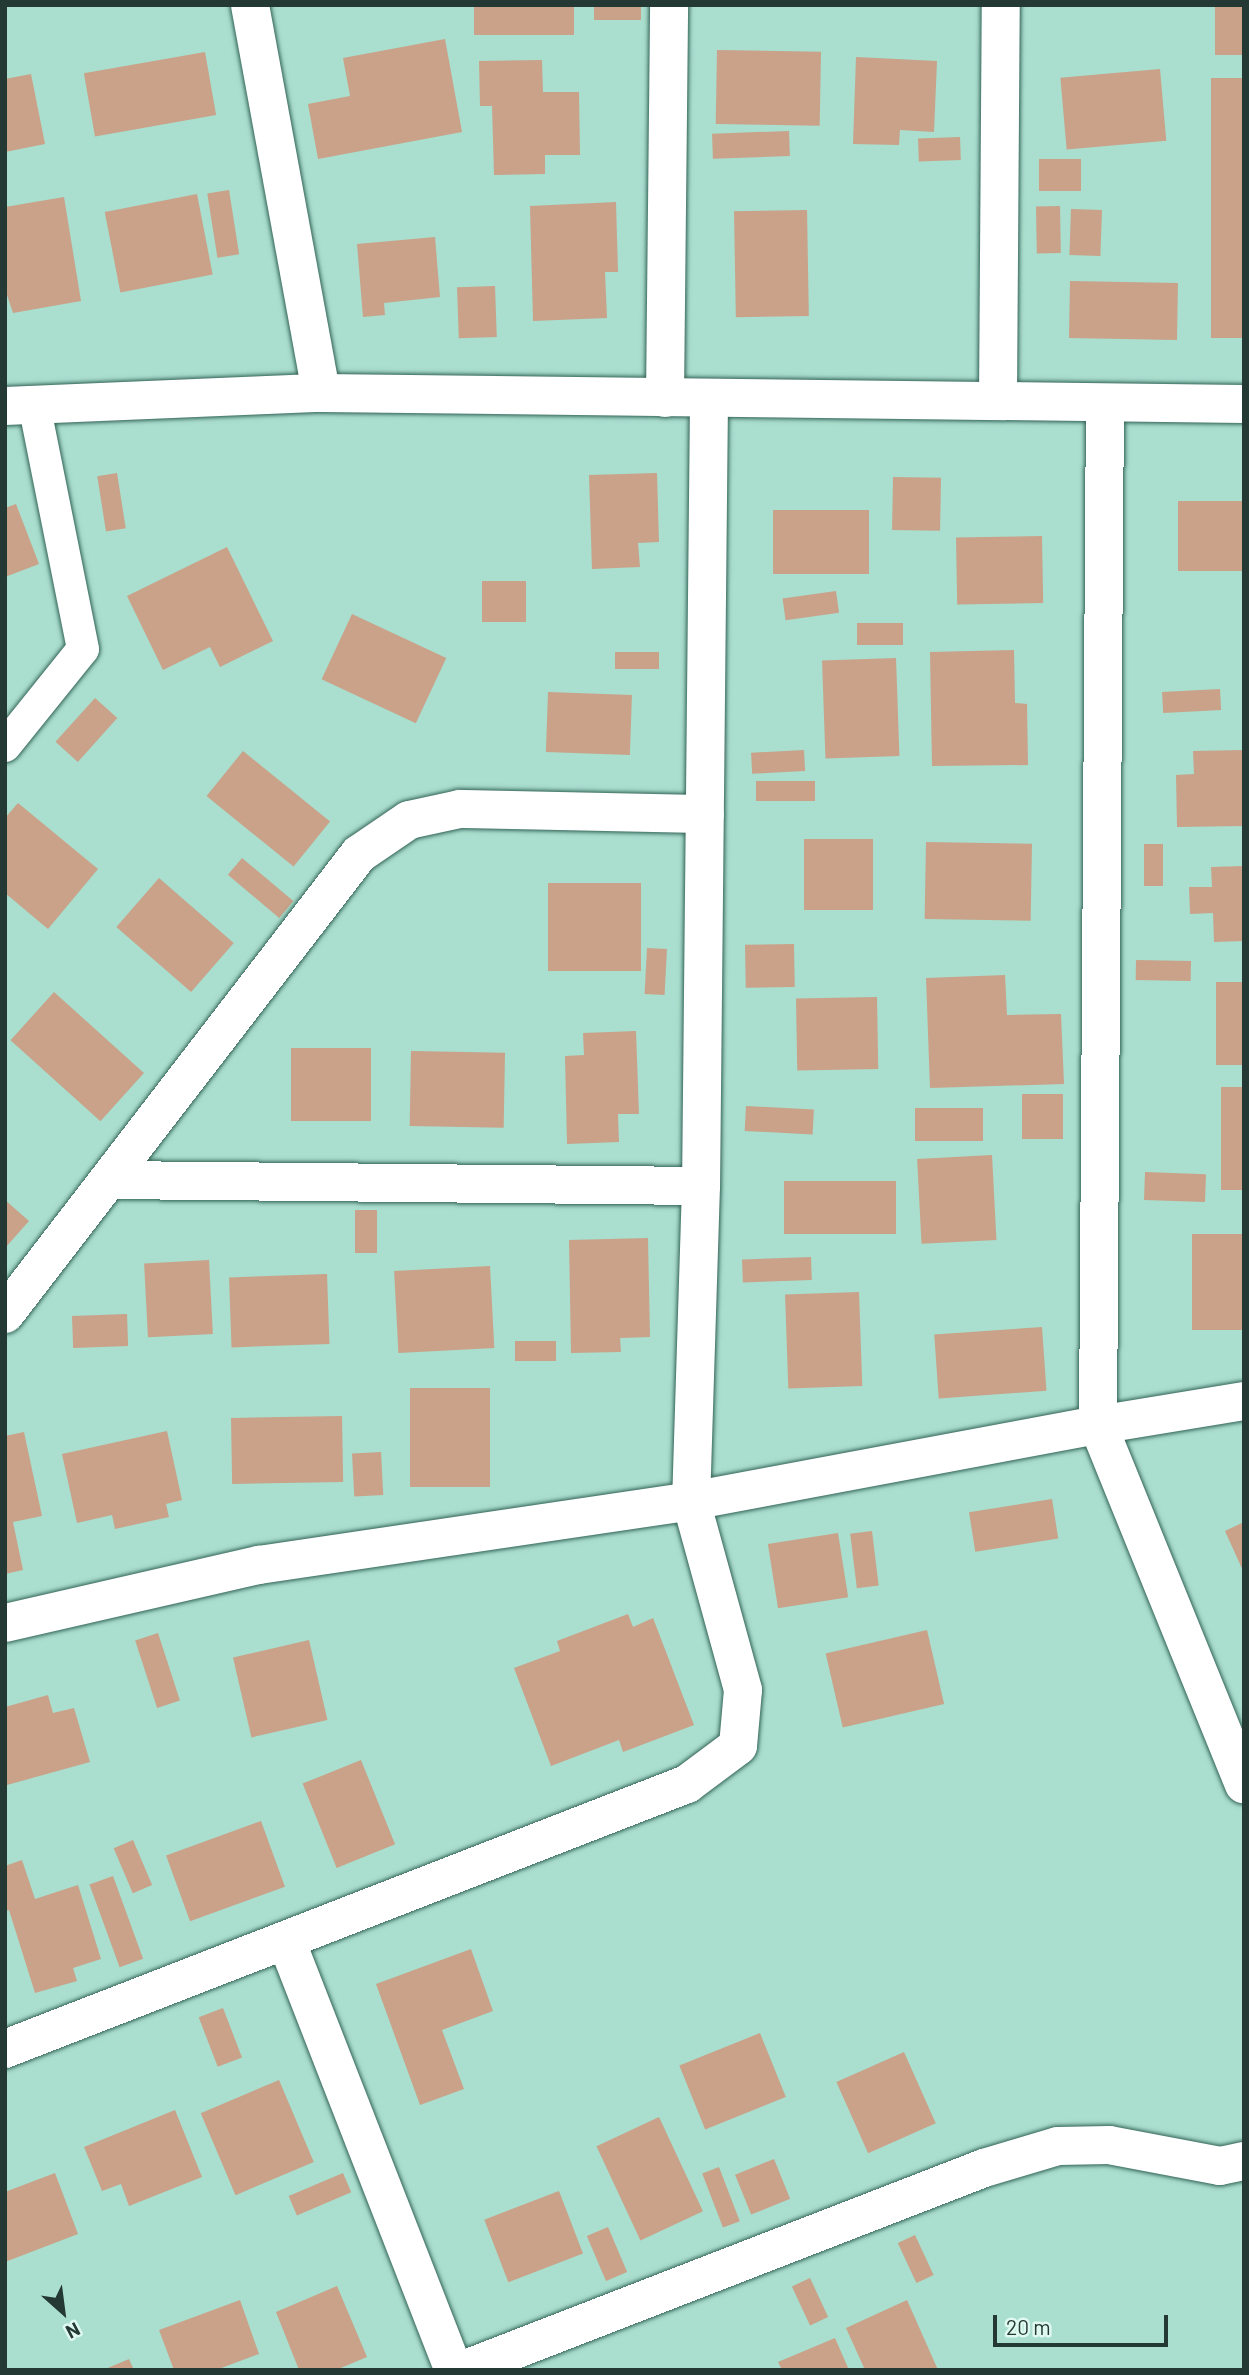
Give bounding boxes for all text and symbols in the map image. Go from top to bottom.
north arrow [28,2277,98,2347]
scale bar [997,2302,1172,2346]
text: 20 m [1006,2314,1051,2339]
text: N [62,2318,84,2344]

